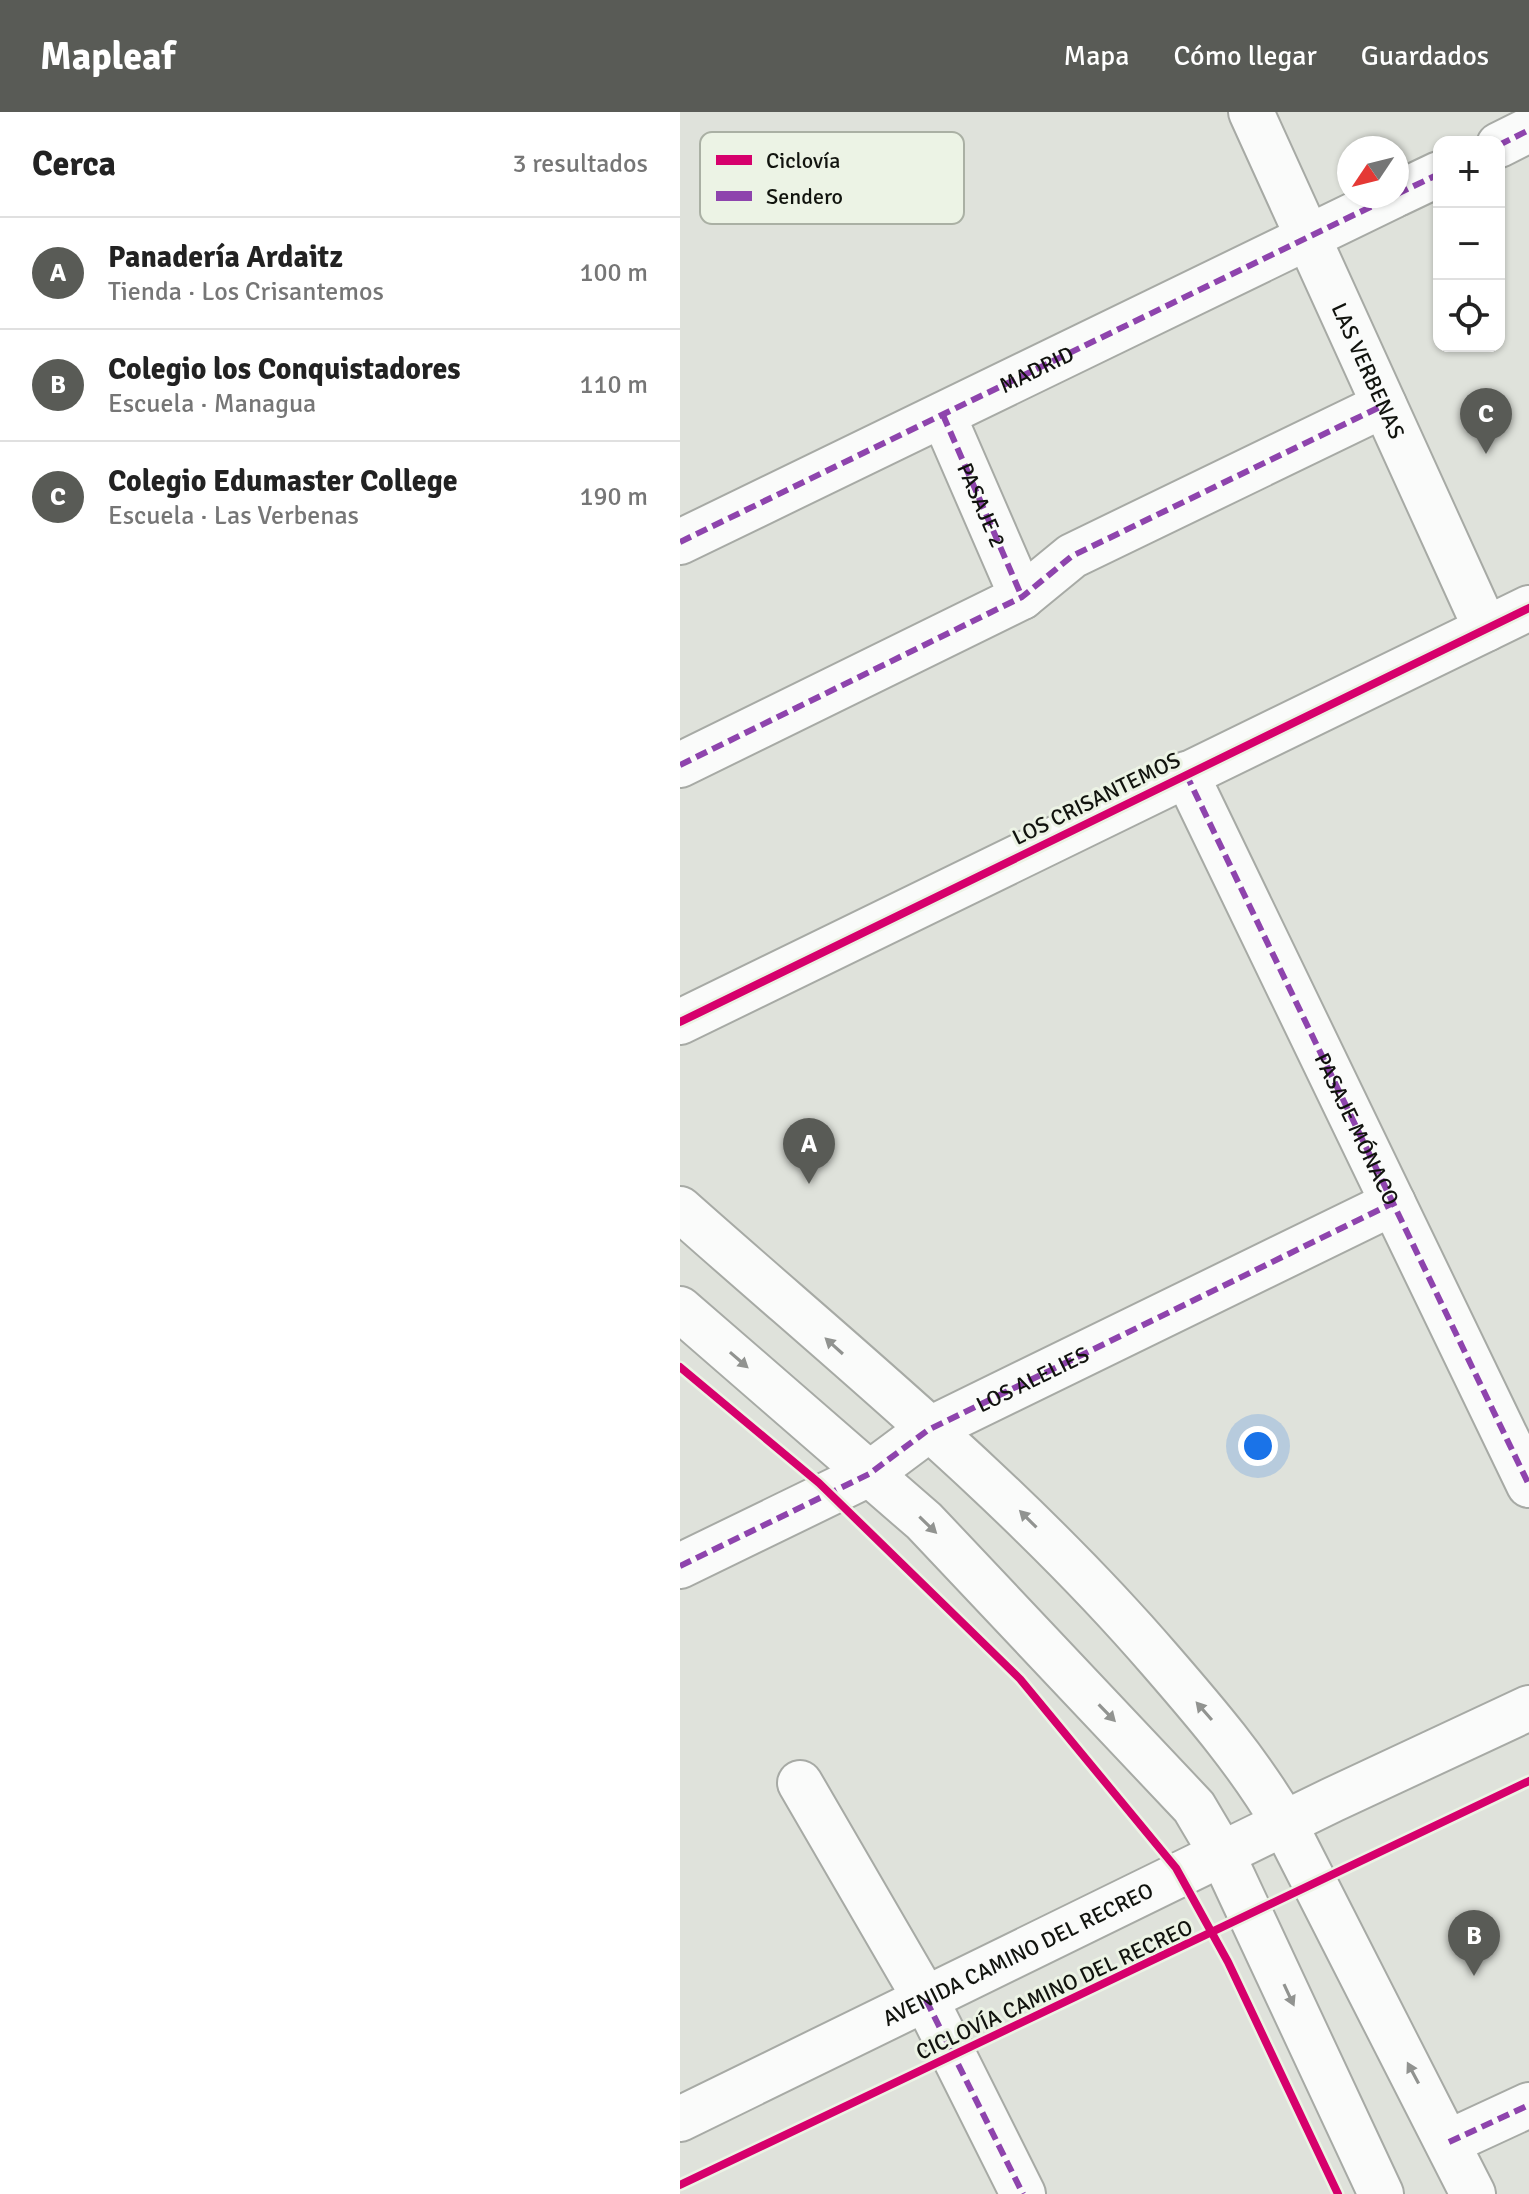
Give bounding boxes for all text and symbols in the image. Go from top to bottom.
text: Mapleaf [40,33,175,80]
text: Mapa [1064,39,1129,73]
text: Cómo llegar [1173,39,1317,73]
text: Guardados [1361,39,1489,73]
legend [700,132,964,224]
north arrow [1337,136,1409,208]
map controls [1433,136,1505,352]
button: + [1433,136,1505,208]
text: Cerca [32,143,116,185]
text: Ciclovía [766,147,840,174]
text: 3 resultados [512,148,648,180]
text: Sendero [766,183,843,210]
button: − [1433,208,1505,280]
text: Panadería Ardaitz [108,239,343,276]
text: A [50,257,66,289]
text: 100 m [579,257,648,289]
text: Tienda · Los Crisantemos [108,276,384,308]
button: locate [1433,280,1505,352]
street label: LAS VERBENAS [1325,298,1411,443]
street label: MADRID [995,340,1078,399]
text: Colegio los Conquistadores [108,351,461,388]
text: B [50,369,66,401]
text: 110 m [579,369,648,401]
text: Escuela · Managua [108,388,316,420]
pin: C [1460,388,1512,454]
street label: PASAJE 2 [951,459,1012,552]
text: Colegio Edumaster College [108,463,458,500]
text: C [50,481,66,513]
text: 190 m [579,481,648,513]
text: Escuela · Las Verbenas [108,500,359,532]
street label: LOS CRISANTEMOS [1008,746,1185,851]
street label: PASAJE MÓNACO [1309,1049,1405,1210]
pin: A [783,1118,835,1184]
one-way arrow [825,1338,845,1355]
street label: LOS ALELIES [972,1341,1093,1418]
one-way arrow [729,1351,748,1369]
your location [1238,1426,1278,1466]
one-way arrow [1019,1510,1038,1529]
one-way arrow [918,1516,937,1534]
one-way arrow [1196,1701,1213,1721]
one-way arrow [1097,1703,1116,1722]
street label: AVENIDA CAMINO DEL RECREO [878,1877,1158,2032]
pin: B [1448,1910,1500,1976]
street label: CICLOVÍA CAMINO DEL RECREO [912,1913,1197,2066]
one-way arrow [1282,1984,1295,2007]
one-way arrow [1407,2062,1421,2084]

